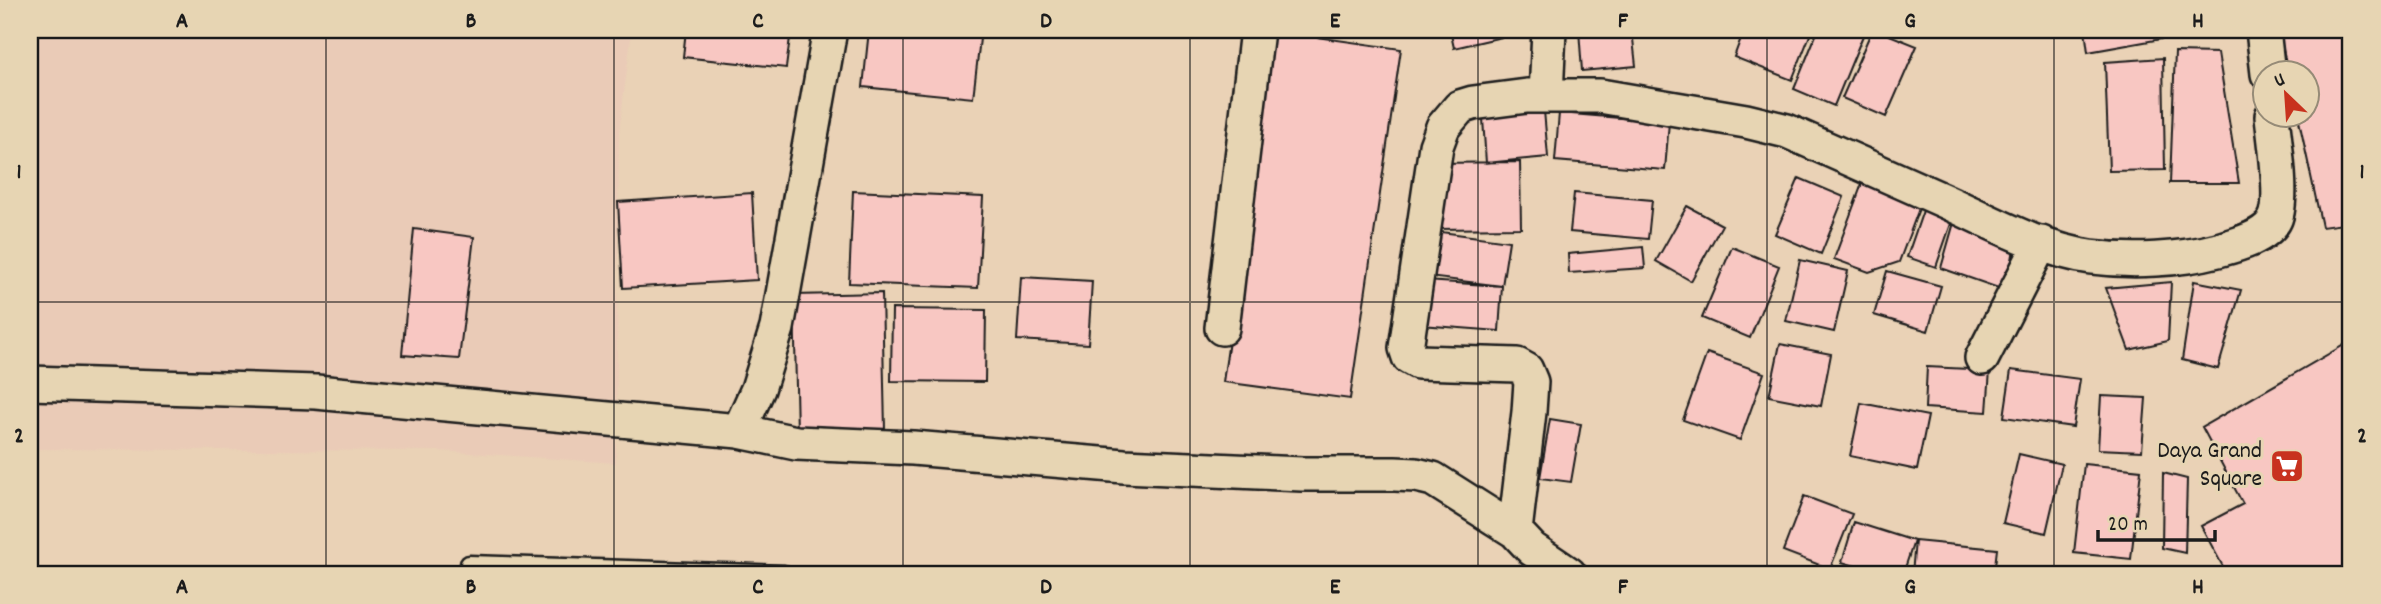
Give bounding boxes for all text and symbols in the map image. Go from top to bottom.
text: A [176,6,188,39]
text: B [466,6,477,39]
text: C [752,6,764,39]
text: D [1040,6,1052,39]
text: E [1330,6,1341,39]
text: F [1618,6,1629,39]
text: G [1904,6,1916,39]
text: H [2192,6,2204,39]
north arrow [2252,60,2322,130]
text: U [2270,68,2290,96]
text: 1 [16,157,22,190]
text: 1 [2359,157,2365,190]
text: 2 [14,421,24,454]
text: 2 [2357,421,2367,454]
place label: Daya Grand Square [2157,435,2262,497]
supermarket icon: Daya Grand Square [2268,447,2306,485]
scale bar [2098,499,2215,543]
text: 20 m [2108,511,2148,541]
text: A [176,572,188,604]
text: B [466,572,477,604]
text: C [752,572,764,604]
text: D [1040,572,1052,604]
text: E [1330,572,1341,604]
text: F [1618,572,1629,604]
text: G [1904,572,1916,604]
text: H [2192,572,2204,604]

